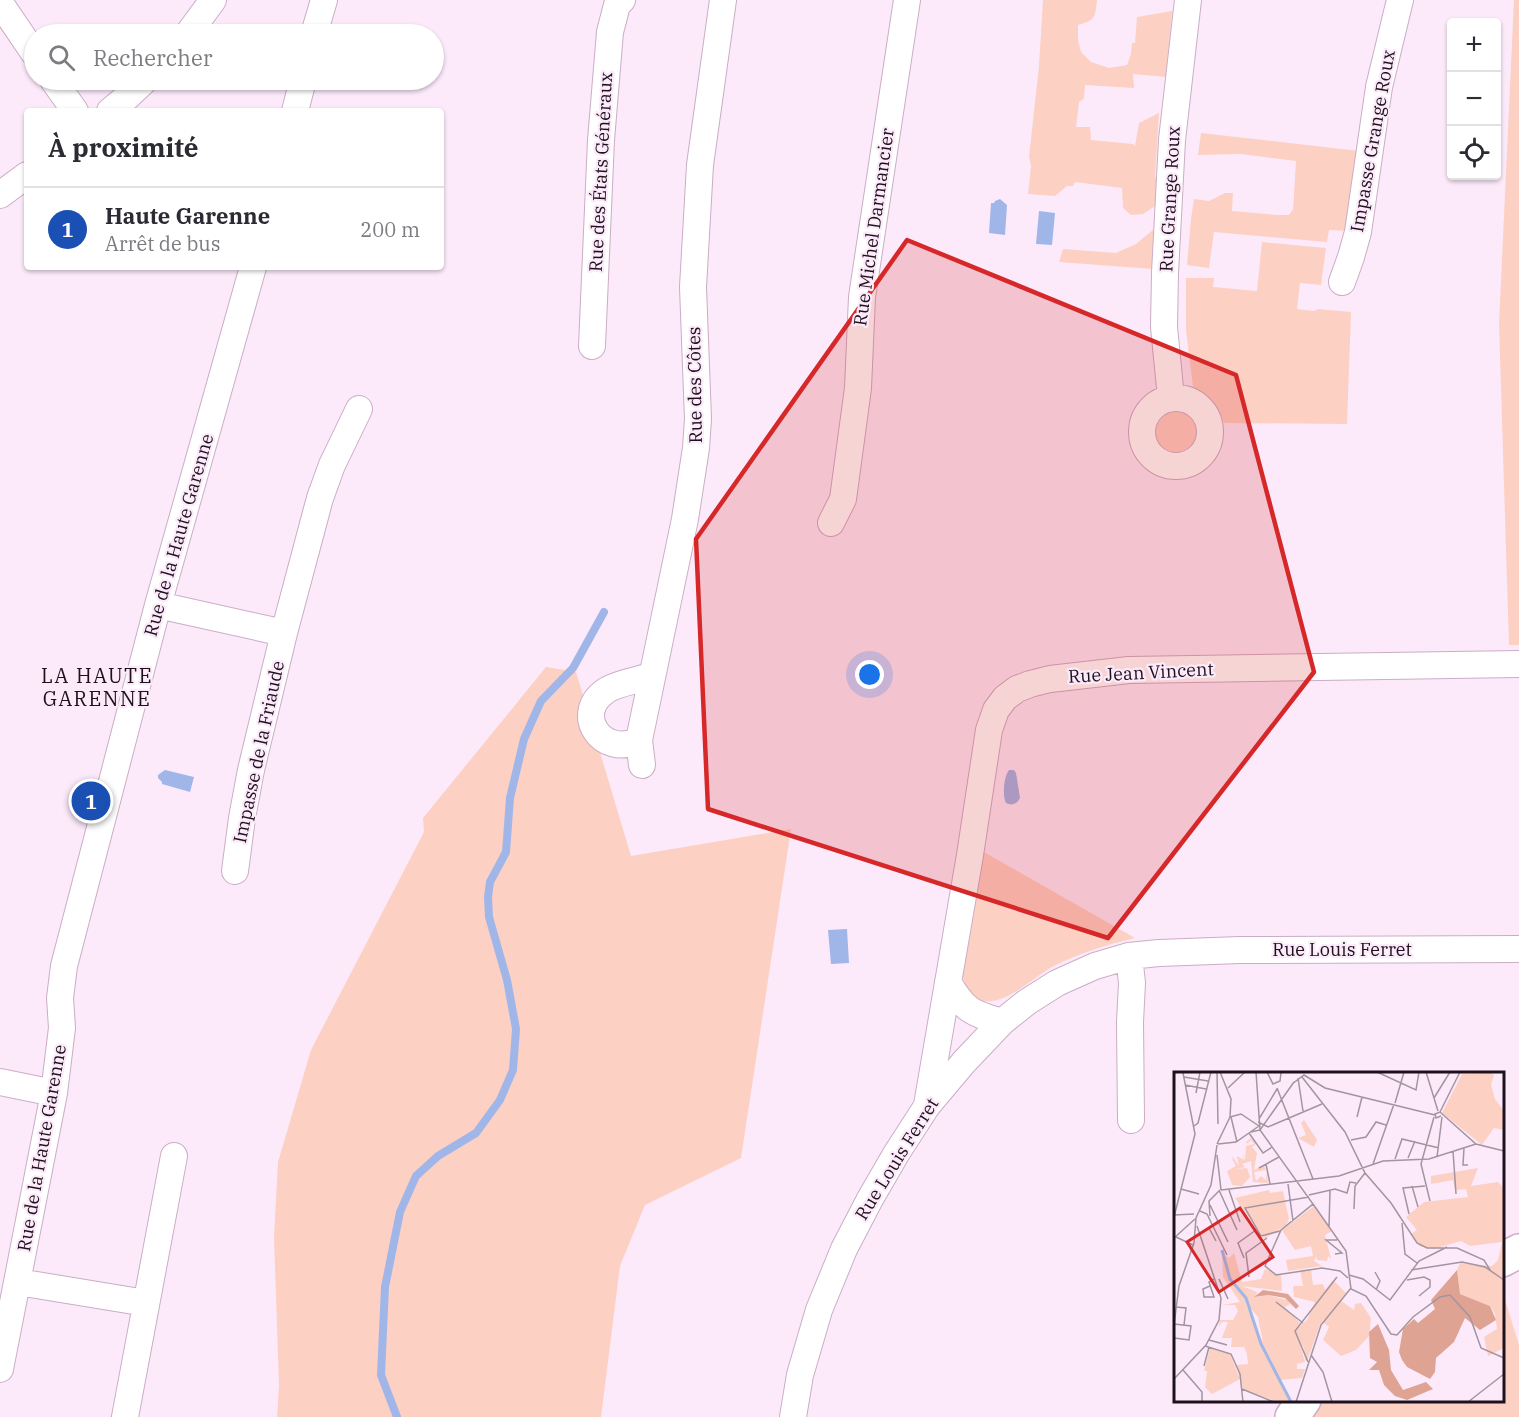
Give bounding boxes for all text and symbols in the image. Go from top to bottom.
map controls [1447,18,1501,180]
button: + [1447,18,1501,72]
search box [24,24,444,90]
icon: search [45,41,78,74]
text: Rechercher [93,43,212,72]
street label: Impasse Grange Roux [1345,48,1400,234]
street label: Rue des États Généraux [584,71,617,272]
button: − [1447,72,1501,126]
street label: Rue Grange Roux [1154,125,1185,272]
street label: Rue Michel Darmancier [848,126,899,327]
button: locate [1447,126,1501,180]
text: À proximité [48,130,199,164]
text: Haute Garenne [105,201,270,230]
text: 1 [62,216,74,243]
text: 200 m [360,216,420,243]
text: Arrêt de bus [105,230,220,257]
street label: Rue des Côtes [682,326,707,444]
street label: Rue de la Haute Garenne [139,431,218,639]
street label: Rue Jean Vincent [1068,657,1214,688]
street label: Impasse de la Friaude [228,659,289,845]
your location [855,660,884,689]
district label: LA HAUTE GARENNE [41,662,153,712]
pin: 1 [72,778,110,824]
street label: Rue Louis Ferret [1272,938,1412,961]
street label: Rue de la Haute Garenne [12,1043,71,1253]
inset map [1174,1072,1504,1402]
street label: Rue Louis Ferret [850,1093,943,1224]

